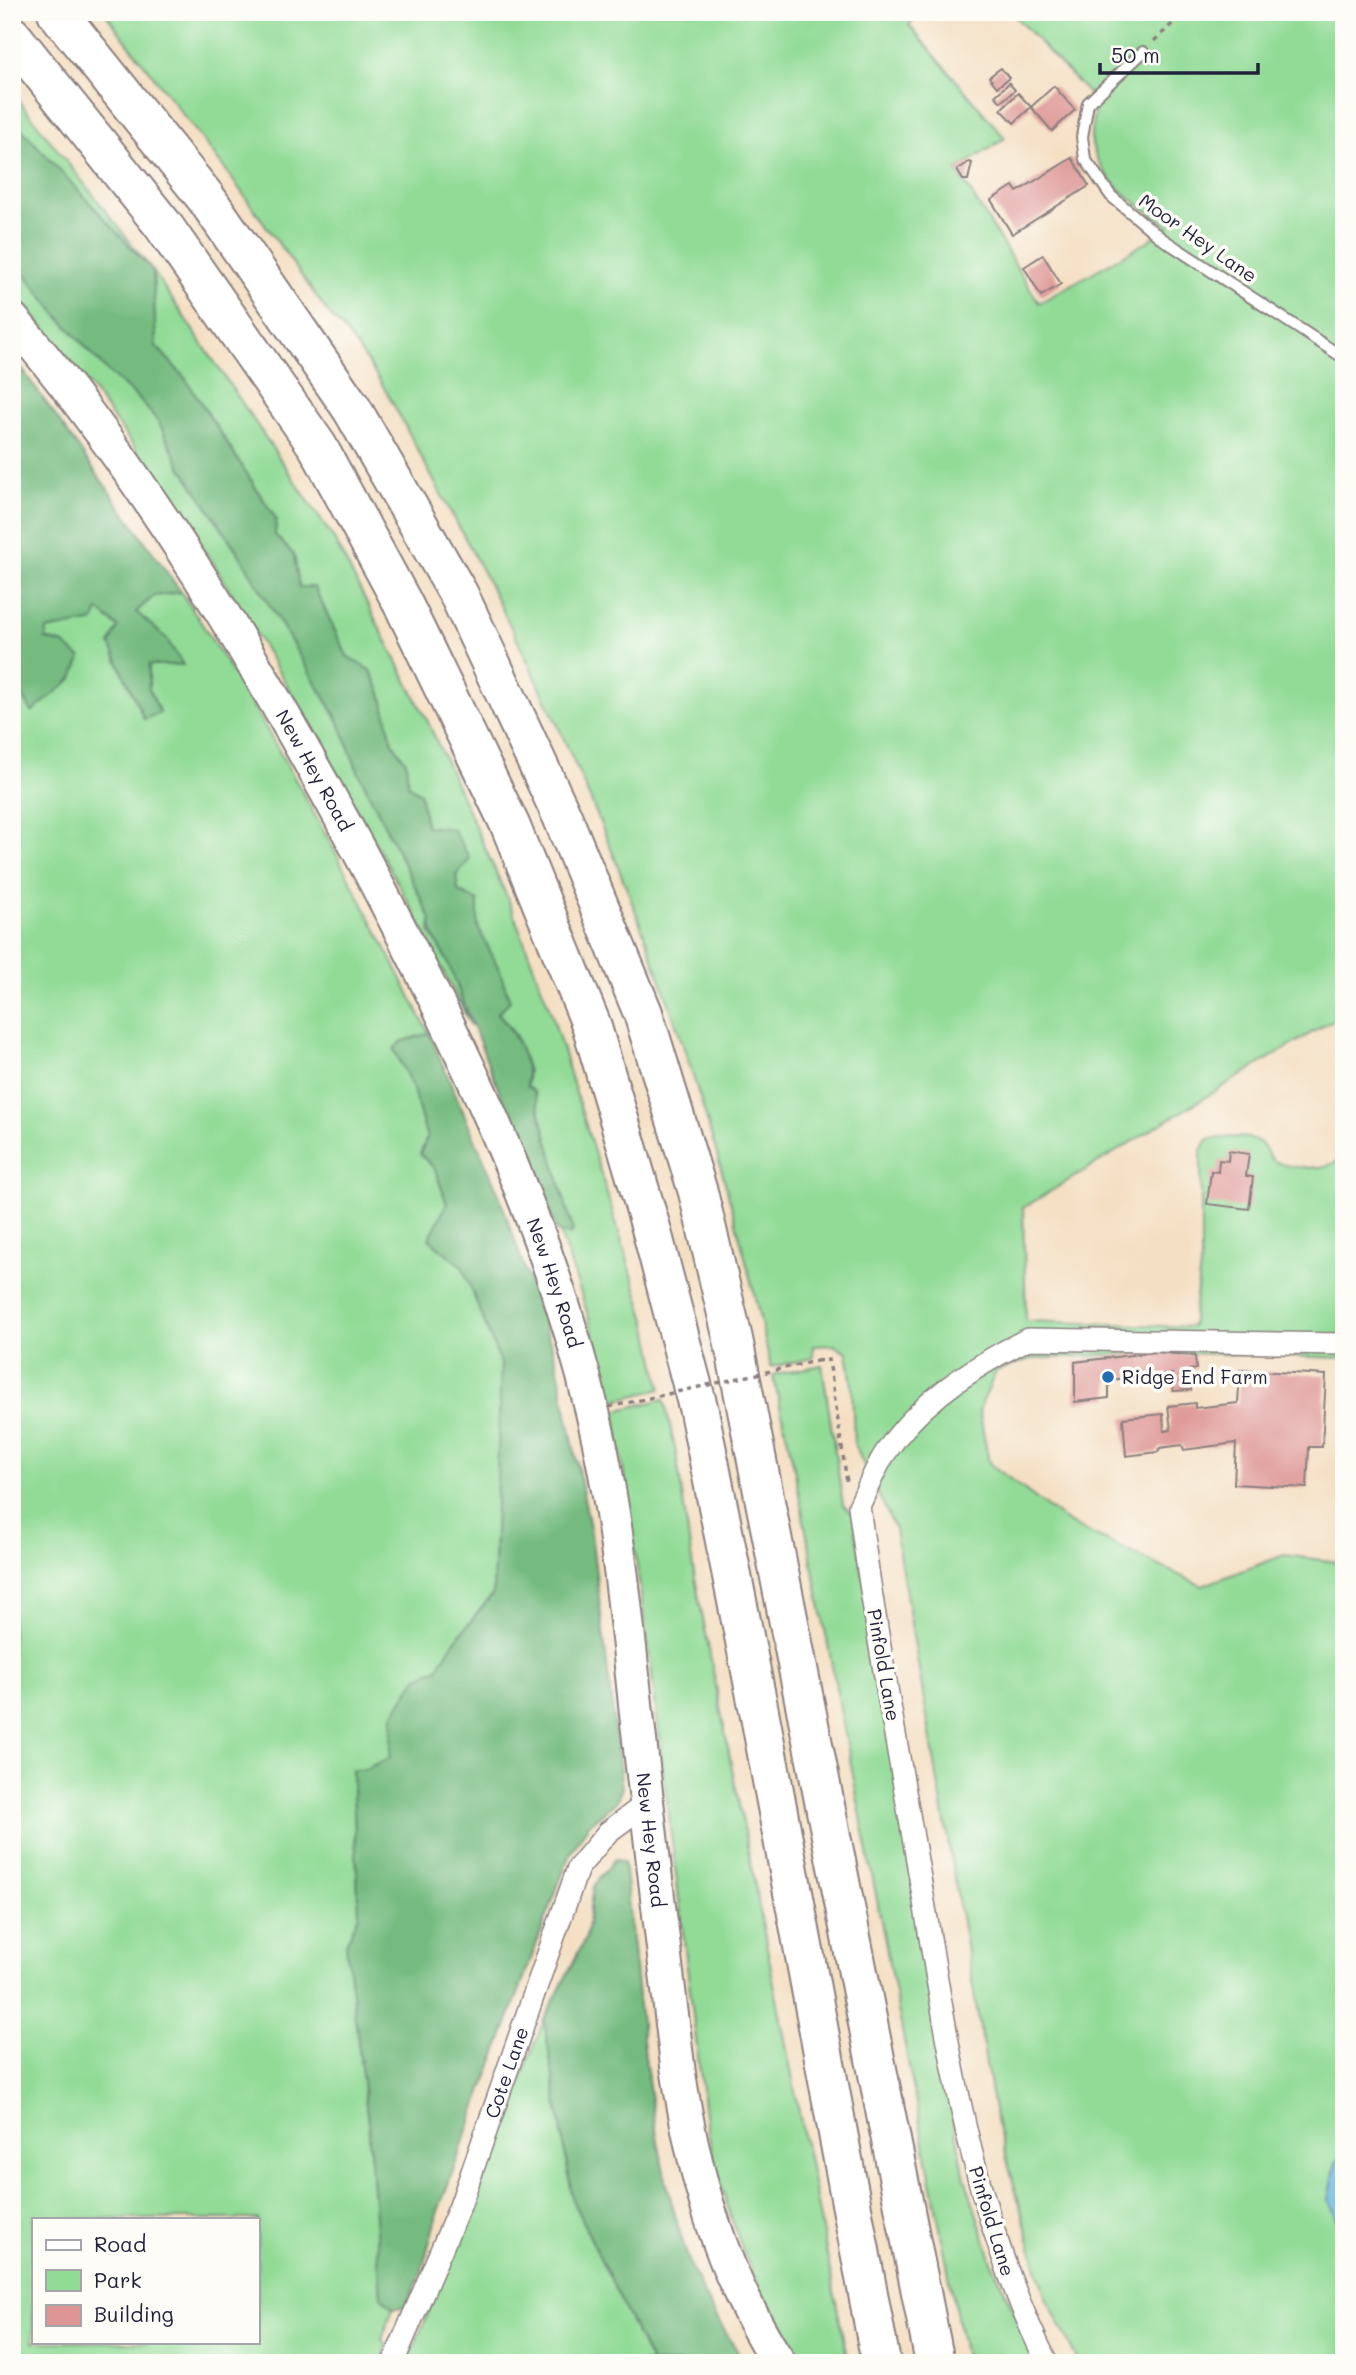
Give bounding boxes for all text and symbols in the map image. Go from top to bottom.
scale bar [1100,32,1258,76]
text: 50 m [1111,41,1160,68]
street label: Moor Hey Lane [1134,188,1262,288]
street label: New Hey Road [271,705,359,835]
street label: New Hey Road [521,1214,588,1350]
place label: Ridge End Farm [1122,1364,1268,1389]
marker: Ridge End Farm [1100,1369,1116,1385]
street label: Pinfold Lane [862,1607,907,1723]
street label: New Hey Road [631,1771,672,1909]
street label: Cote Lane [479,2023,534,2122]
street label: Pinfold Lane [964,2163,1021,2279]
legend [32,2218,259,2344]
text: Road [94,2230,146,2257]
text: Park [94,2266,142,2293]
text: Building [94,2300,174,2327]

